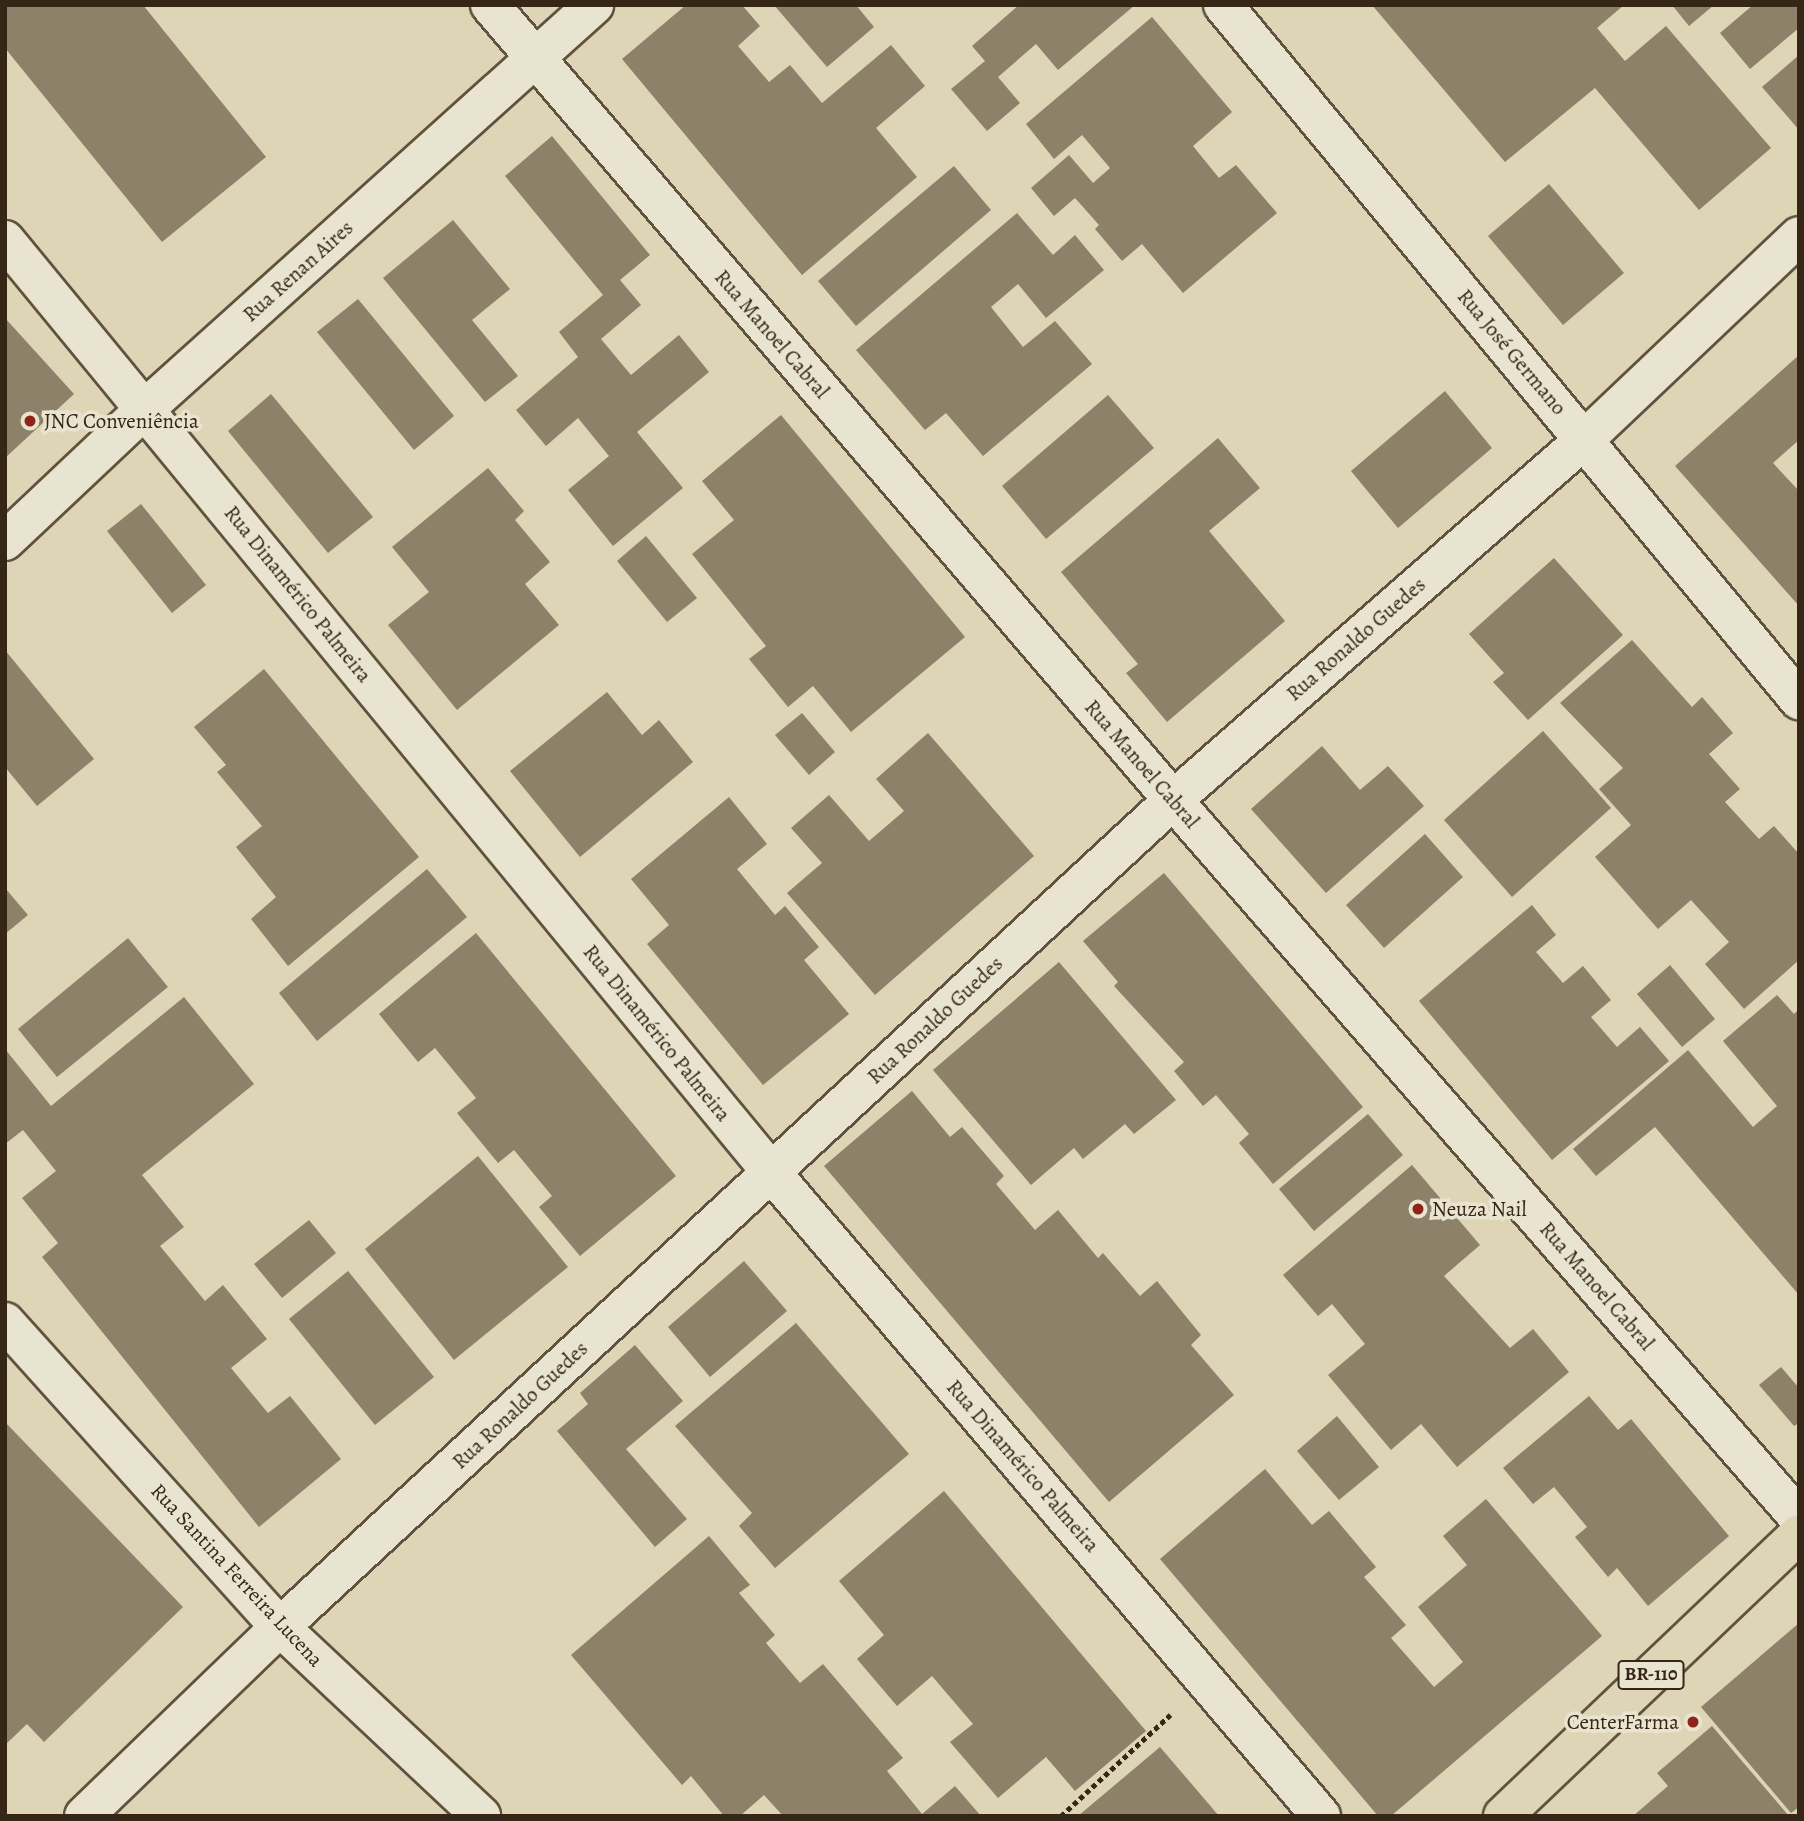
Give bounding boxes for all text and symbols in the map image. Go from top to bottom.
street label: Rua Renan Aires [238,215,358,327]
street label: Rua Manoel Cabral [709,265,835,403]
street label: Rua José Germano [1452,284,1572,420]
place label: JNC Conveniência [44,408,199,434]
marker: JNC Conveniência [22,413,38,429]
street label: Rua Dinamérico Palmeira [219,501,377,687]
street label: Rua Ronaldo Guedes [1281,572,1431,706]
street label: Rua Manoel Cabral [1079,695,1205,833]
street label: Rua Dinamérico Palmeira [578,940,736,1126]
street label: Rua Ronaldo Guedes [862,951,1008,1089]
place label: Neuza Nail [1432,1196,1527,1222]
marker: Neuza Nail [1410,1201,1426,1217]
street label: Rua Manoel Cabral [1534,1217,1660,1355]
street label: Rua Ronaldo Guedes [447,1336,593,1474]
street label: Rua Dinamérico Palmeira [941,1375,1105,1557]
street label: Rua Santina Ferreira Lucena [145,1478,329,1672]
road number: BR-110 [1616,1660,1686,1690]
place label: CenterFarma [1567,1709,1679,1735]
marker: CenterFarma [1685,1714,1701,1730]

